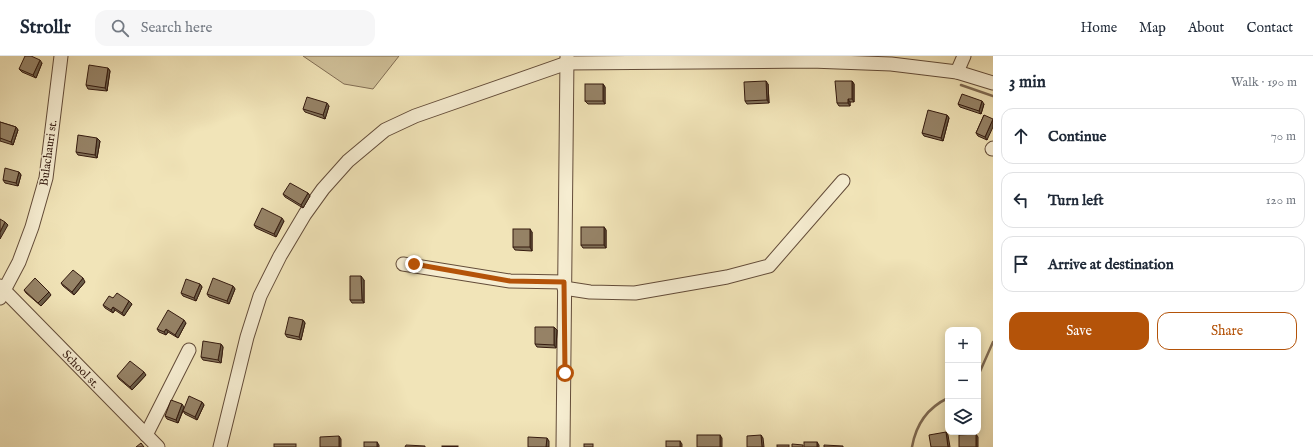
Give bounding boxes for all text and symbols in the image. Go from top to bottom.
search box [95,10,375,46]
text: Strollr [20,16,71,40]
icon: search [109,17,131,39]
text: Search here [141,18,212,37]
text: Home [1081,19,1117,37]
text: Map [1139,19,1166,37]
text: About [1188,19,1224,37]
text: Contact [1246,19,1293,37]
text: 3 min [1009,72,1046,93]
text: Walk · 190 m [1231,74,1297,91]
street label: Bulachauri st. [36,119,61,187]
icon: ahead [1010,125,1032,147]
text: Continue [1048,127,1106,146]
text: 70 m [1271,128,1296,145]
icon: left [1010,189,1032,211]
text: Turn left [1048,191,1104,210]
text: 120 m [1266,192,1296,209]
icon: arrive [1010,253,1032,275]
route end [405,255,423,273]
text: Arrive at destination [1048,255,1174,274]
button: Save [1009,312,1149,350]
button: Share [1157,312,1297,350]
map controls [945,327,981,435]
button: + [945,327,981,363]
street label: School st. [59,347,102,392]
button: − [945,363,981,399]
route start [556,364,574,382]
button: layers [945,399,981,435]

